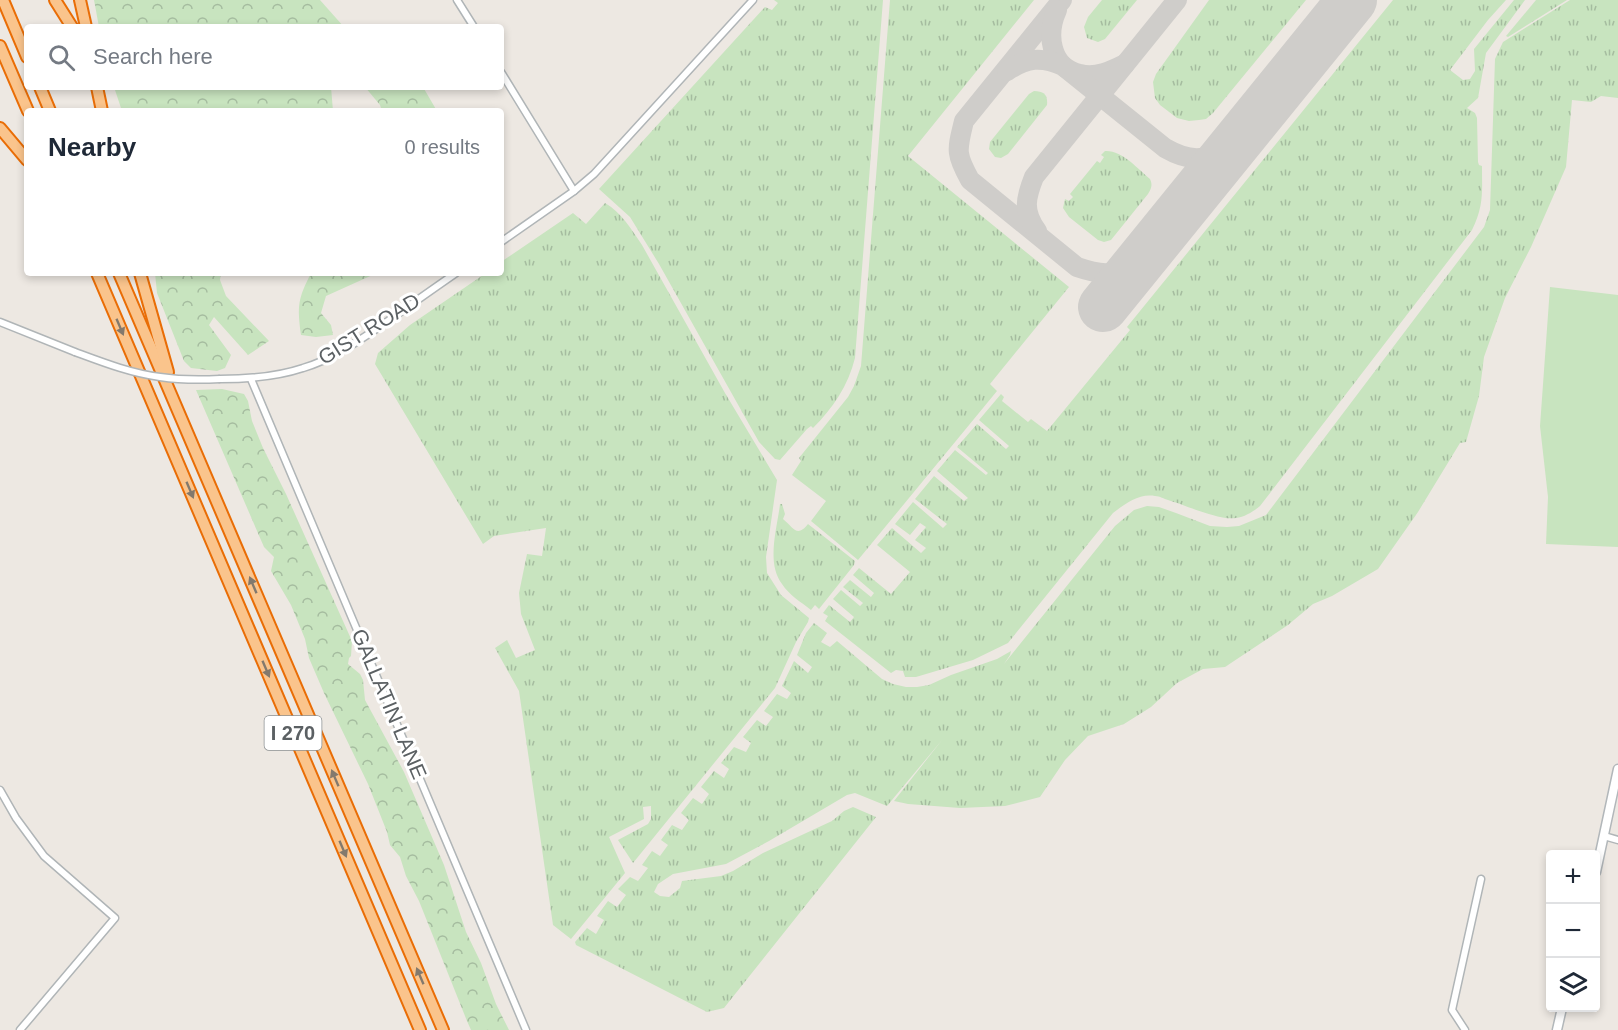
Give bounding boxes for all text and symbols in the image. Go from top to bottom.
search box [24,24,504,90]
icon: search [45,41,78,74]
text: Search here [93,44,213,69]
text: Nearby [48,132,136,162]
text: 0 results [404,136,480,158]
street label: GIST ROAD [314,288,424,369]
one-way arrow [115,318,125,336]
one-way arrow [185,481,194,498]
one-way arrow [248,576,258,594]
street label: GALLATIN LANE [347,625,431,782]
one-way arrow [262,660,271,678]
road number: I 270 [264,716,322,750]
one-way arrow [330,768,340,786]
one-way arrow [338,840,347,857]
map controls [1546,850,1600,1012]
button: + [1546,850,1600,904]
button: − [1546,904,1600,958]
button: layers [1546,958,1600,1012]
one-way arrow [415,967,425,985]

